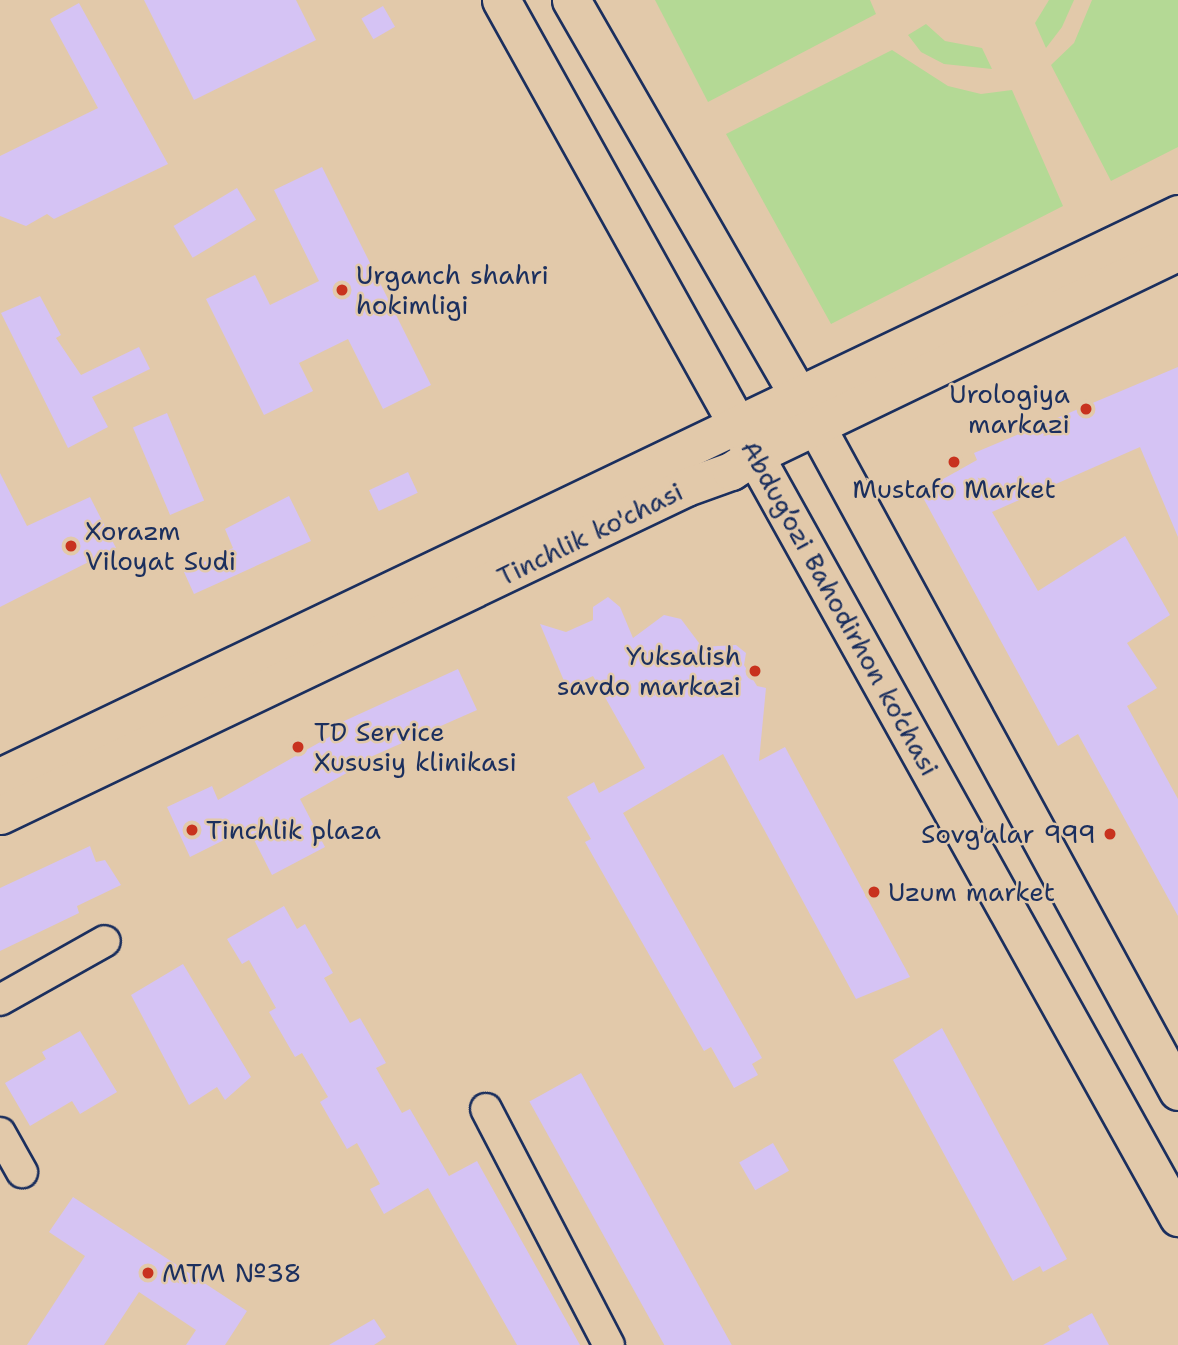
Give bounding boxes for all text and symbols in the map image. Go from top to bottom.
place label: Urganch shahri hokimligi [356,259,549,320]
marker: Urganch shahri hokimligi [334,282,350,298]
place label: Urologiya markazi [949,378,1070,440]
marker: Urologiya markazi [1076,399,1096,419]
street label: Abdug’ozi Bahodirhon ko’chasi [735,435,945,781]
marker: Mustafo Market [946,454,962,470]
place label: Mustafo Market [852,473,1056,505]
street label: Tinchlik ko'chasi [492,476,688,592]
place label: Xorazm Viloyat Sudi [85,515,236,576]
marker: Xorazm Viloyat Sudi [63,538,79,554]
place label: Yuksalish savdo markazi [557,640,741,702]
marker: Yuksalish savdo markazi [747,663,763,679]
place label: TD Service Xususiy klinikasi [314,716,517,778]
marker: TD Service Xususiy klinikasi [288,737,308,757]
place label: Tinchlik plaza [206,814,381,846]
place label: Sovg'alar 999 [921,818,1096,850]
marker: Tinchlik plaza [184,822,200,838]
marker: Sovg'alar 999 [1102,826,1118,842]
place label: Uzum market [888,876,1055,908]
marker: Uzum market [866,884,882,900]
place label: МТМ №38 [162,1257,302,1289]
marker: МТМ №38 [140,1265,156,1281]

